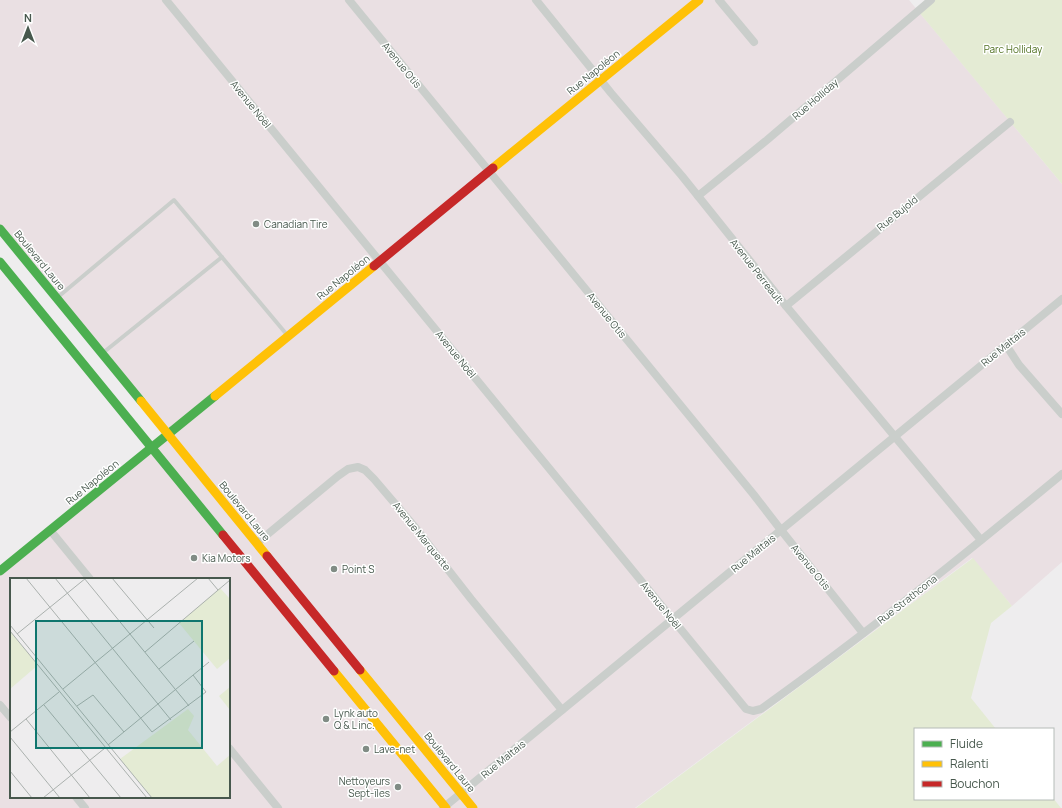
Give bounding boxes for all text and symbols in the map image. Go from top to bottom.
north arrow [8,8,48,48]
text: N [24,10,32,25]
street label: Avenue Otis [379,39,425,91]
park label: Parc Holliday [984,42,1043,56]
street label: Rue Napoléon [564,46,622,98]
street label: Rue Holliday [789,75,841,123]
street label: Avenue Noël [228,77,274,131]
street label: Rue Bujold [874,192,920,234]
place label: Canadian Tire [264,217,328,231]
marker: Canadian Tire [251,219,261,229]
street label: Boulevard Laure [11,227,69,293]
street label: Avenue Perreault [727,236,787,306]
street label: Rue Napoléon [314,251,372,303]
street label: Avenue Otis [584,289,630,341]
street label: Rue Maltais [978,325,1028,369]
street label: Avenue Noël [433,327,479,381]
street label: Rue Napoléon [63,456,121,508]
street label: Boulevard Laure [216,478,274,544]
street label: Avenue Marquette [390,499,454,573]
street label: Rue Maltais [728,531,778,575]
street label: Avenue Otis [788,541,834,593]
place label: Kia Motors [202,551,251,565]
marker: Kia Motors [189,553,199,563]
place label: Point S [342,562,374,576]
marker: Point S [329,564,339,574]
street label: Rue Strathcona [874,571,940,627]
inset map [10,578,230,798]
street label: Avenue Noël [638,578,684,632]
place label: Lynk auto Q & L inc. [334,706,378,732]
marker: Lynk auto Q & L inc. [321,714,331,724]
legend [914,728,1054,800]
street label: Boulevard Laure [421,729,479,795]
text: Fluide [950,735,983,752]
street label: Rue Maltais [478,737,528,781]
place label: Lave-net [374,742,415,756]
marker: Lave-net [361,744,371,754]
text: Ralenti [950,755,989,772]
place label: Nettoyeurs Sept-îles [339,774,390,800]
text: Bouchon [950,775,1000,792]
marker: Nettoyeurs Sept-îles [393,782,403,792]

